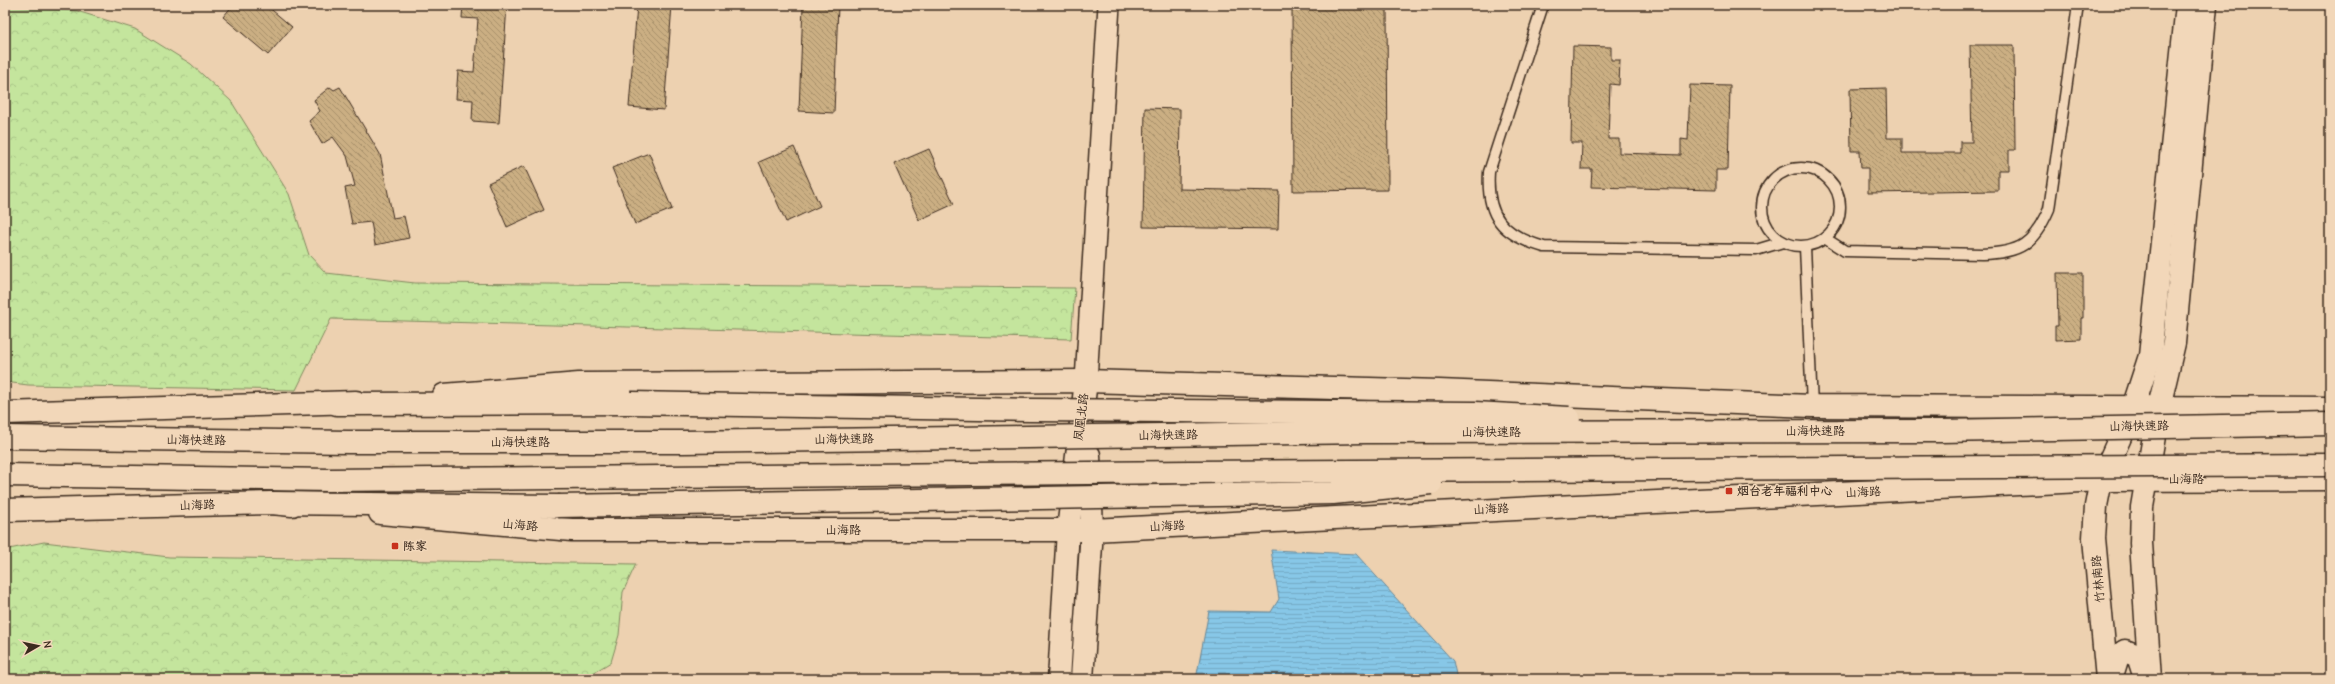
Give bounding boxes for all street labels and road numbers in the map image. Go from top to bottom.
street label: 凤凰北路 [1071,392,1091,442]
street label: 山海快速路 [2109,418,2169,434]
street label: 山海快速路 [1785,424,1845,438]
street label: 山海快速路 [1461,425,1521,439]
street label: 山海快速路 [1138,427,1198,443]
street label: 山海快速路 [814,431,874,447]
street label: 山海快速路 [166,432,226,448]
street label: 山海快速路 [490,435,550,449]
street label: 山海路 [2168,472,2204,486]
street label: 山海路 [1845,484,1881,500]
street label: 山海路 [179,497,215,513]
street label: 山海路 [1473,501,1509,517]
street label: 山海路 [501,516,539,534]
street label: 山海路 [1149,518,1185,534]
street label: 山海路 [825,523,861,537]
street label: 竹林南路 [2089,554,2107,604]

